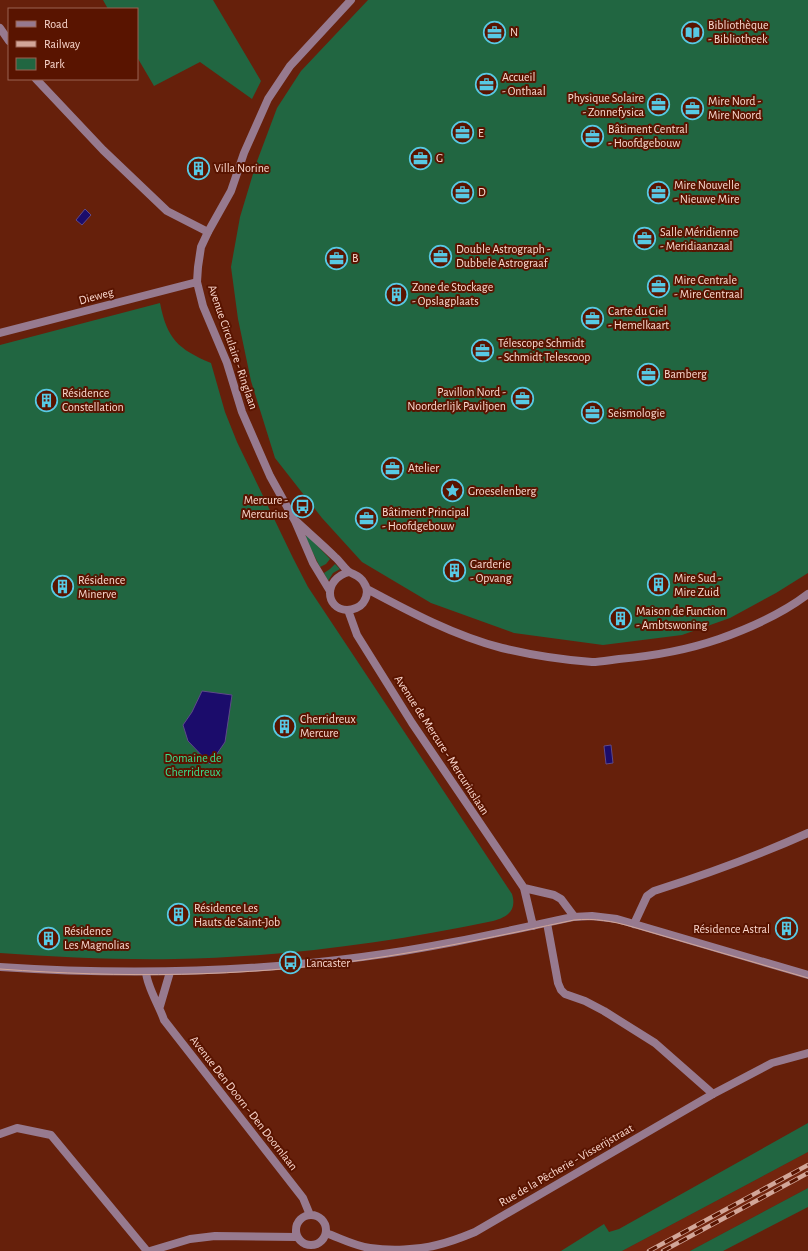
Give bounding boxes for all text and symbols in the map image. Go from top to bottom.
legend [8,8,138,80]
text: Road [44,18,68,30]
office icon: N [481,19,507,45]
library icon: Bibliothèque - Bibliotheek [680,19,706,45]
place label: Bibliothèque - Bibliotheek [708,19,769,45]
place label: N [510,26,518,38]
text: Railway [44,38,80,51]
text: Park [44,58,65,70]
office icon: Accueil - Onthaal [474,71,500,97]
place label: Accueil - Onthaal [502,71,546,97]
place label: Physique Solaire - Zonnefysica [567,92,644,119]
office icon: Physique Solaire - Zonnefysica [646,92,672,118]
office icon: Mire Nord - Mire Noord [680,95,706,121]
place label: Mire Nord - Mire Noord [708,95,762,121]
office icon: E [449,120,475,146]
office icon: Bâtiment Central - Hoofdgebouw [580,123,606,149]
place label: Bâtiment Central - Hoofdgebouw [608,123,688,149]
place label: E [478,127,484,139]
office icon: G [407,145,433,171]
place label: G [436,152,443,164]
building icon: Villa Norine [185,155,211,181]
place label: Villa Norine [214,162,269,174]
office icon: D [449,179,475,205]
office icon: Mire Nouvelle - Nieuwe Mire [645,179,671,205]
place label: Mire Nouvelle - Nieuwe Mire [674,179,739,205]
place label: D [478,186,486,198]
office icon: Salle Méridienne - Meridiaanzaal [631,226,657,252]
place label: Salle Méridienne - Meridiaanzaal [660,226,738,252]
office icon: Double Astrograph - Dubbele Astrograaf [427,243,453,269]
place label: Double Astrograph - Dubbele Astrograaf [456,243,551,269]
office icon: B [324,245,350,271]
place label: B [352,252,358,264]
office icon: Mire Centrale - Mire Centraal [646,274,672,300]
place label: Mire Centrale - Mire Centraal [674,274,743,300]
building icon: Zone de Stockage - Opslagplaats [383,281,409,307]
place label: Zone de Stockage - Opslagplaats [412,281,493,307]
street label: Avenue Circulaire - Ringlaan [206,283,260,411]
street label: Dieweg [77,286,115,306]
office icon: Carte du Ciel - Hemelkaart [580,305,606,331]
place label: Carte du Ciel - Hemelkaart [608,305,669,331]
office icon: Télescope Schmidt - Schmidt Telescoop [470,337,496,363]
place label: Télescope Schmidt - Schmidt Telescoop [498,337,590,363]
office icon: Bamberg [636,361,662,387]
place label: Bamberg [664,368,707,380]
place label: Pavillon Nord - Noorderlijk Paviljoen [407,386,506,413]
office icon: Pavillon Nord - Noorderlijk Paviljoen [509,386,535,412]
building icon: Résidence Constellation [34,387,60,413]
place label: Résidence Constellation [62,387,124,413]
office icon: Seismologie [579,400,605,426]
place label: Seismologie [608,407,665,419]
office icon: Atelier [380,455,406,481]
place label: Atelier [408,462,439,474]
place icon: Groeselenberg [440,478,466,504]
place label: Groeselenberg [468,485,536,497]
place label: Mercure - Mercurius [241,494,288,520]
bus stop icon: Mercure - Mercurius [290,494,316,520]
office icon: Bâtiment Principal - Hoofdgebouw [354,506,380,532]
place label: Bâtiment Principal - Hoofdgebouw [382,506,469,532]
building icon: Garderie - Opvang [441,558,467,584]
place label: Garderie - Opvang [470,558,512,584]
building icon: Mire Sud - Mire Zuid [646,572,672,598]
place label: Mire Sud - Mire Zuid [674,572,722,598]
building icon: Résidence Minerve [49,574,75,600]
place label: Résidence Minerve [78,574,125,600]
building icon: Maison de Function - Ambtswoning [607,605,633,631]
place label: Maison de Function - Ambtswoning [636,605,726,631]
street label: Avenue de Mercure - Mercuriuslaan [392,673,492,817]
building icon: Cherridreux Mercure [272,713,298,739]
place label: Cherridreux Mercure [300,713,356,739]
park label: Domaine de Cherridreux [164,752,222,778]
building icon: Résidence Les Hauts de Saint-Job [165,902,191,928]
place label: Résidence Les Hauts de Saint-Job [194,902,280,928]
building icon: Résidence Astral [773,916,799,942]
place label: Résidence Astral [693,923,770,935]
building icon: Résidence Les Magnolias [36,925,62,951]
place label: Résidence Les Magnolias [64,925,129,951]
bus stop icon: Lancaster [278,950,304,976]
place label: Lancaster [306,957,350,969]
street label: Avenue Den Doorn - Den Doornlaan [188,1034,300,1172]
street label: Rue de la Pêcherie - Visserijstraat [497,1122,636,1209]

